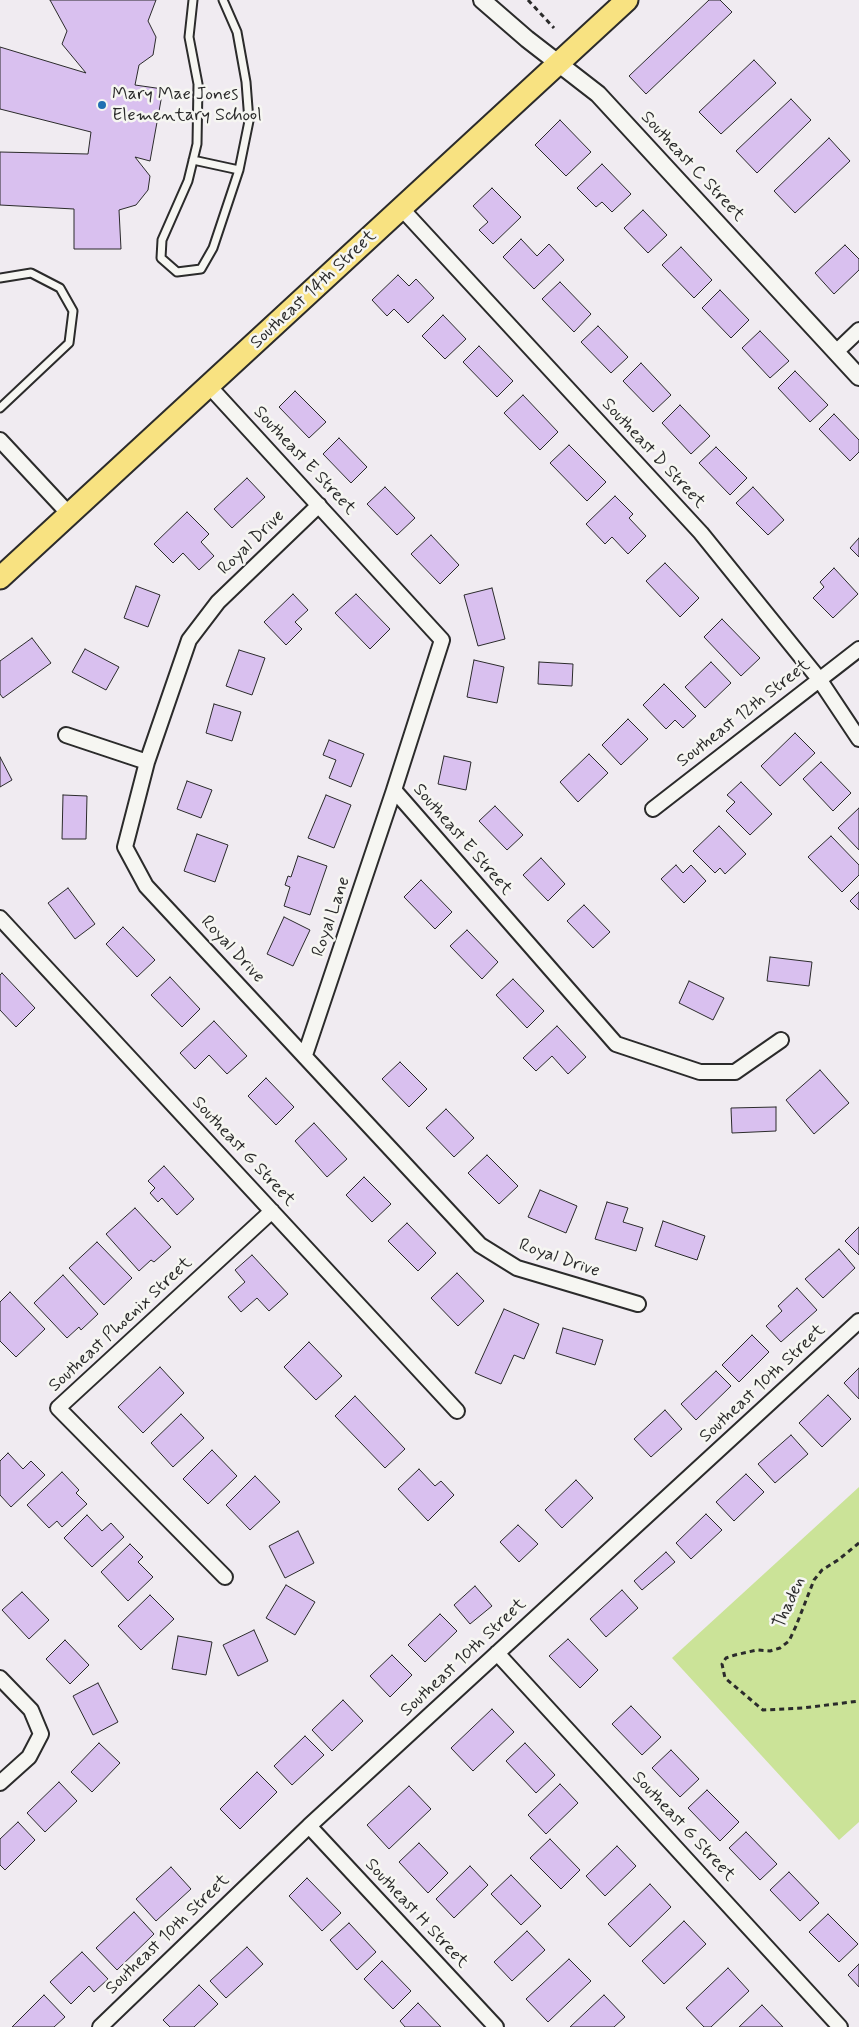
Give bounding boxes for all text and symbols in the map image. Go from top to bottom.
place label: Mary Mae Jones Elementary School [112,84,262,126]
marker: Mary Mae Jones Elementary School [96,99,108,111]
street label: Southeast C Street [635,107,749,227]
street label: Southeast 14th Street [246,226,382,354]
street label: Southeast D Street [596,394,710,514]
street label: Southeast E Street [248,402,360,520]
street label: Royal Drive [214,506,290,580]
street label: Southeast 12th Street [673,655,815,773]
street label: Southeast E Street [408,780,516,900]
street label: Royal Lane [308,874,356,960]
street label: Royal Drive [195,912,269,988]
street label: Southeast G Street [187,1093,299,1211]
street label: Royal Drive [516,1235,602,1283]
street label: Southeast Phoenix Street [45,1253,197,1397]
street label: Southeast 10th Street [696,1320,830,1448]
street label: Thaden [769,1574,811,1632]
street label: Southeast 10th Street [397,1594,531,1722]
street label: Southeast G Street [627,1768,739,1886]
street label: Southeast H Street [360,1855,472,1973]
street label: Southeast 10th Street [102,1870,234,2000]

